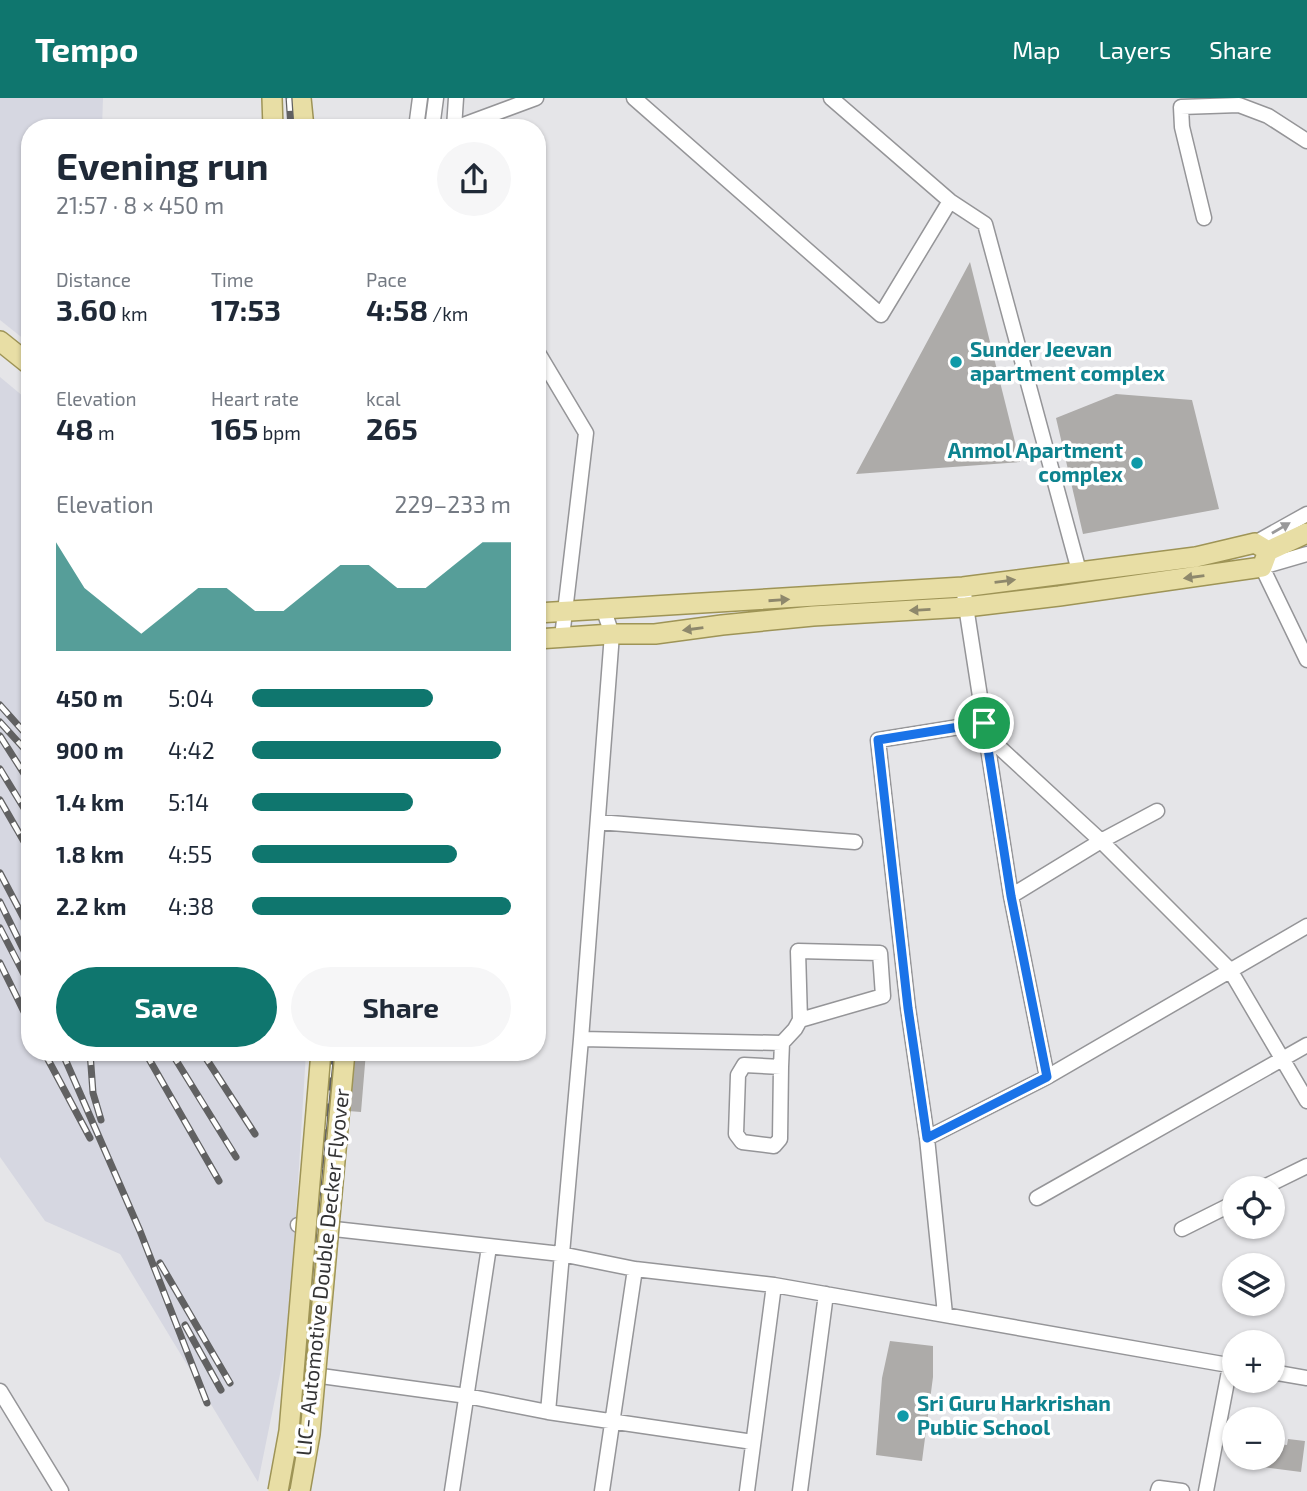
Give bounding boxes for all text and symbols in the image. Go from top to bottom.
text: Tempo [35,29,139,69]
text: Map [1012,35,1060,64]
text: Layers [1098,35,1171,64]
text: Share [1209,35,1272,64]
text: Evening run [56,142,269,188]
button: share [437,142,511,216]
text: 21:57 · 8 × 450 m [56,191,224,219]
text: Distance [56,268,131,291]
text: Time [211,268,254,291]
text: Pace [366,268,407,291]
text: 3.60 [56,291,117,327]
text: 17:53 [211,291,281,327]
text: 4:58 [366,291,428,327]
text: km [117,302,148,325]
text: /km [428,302,468,325]
place label: Sunder Jeevan apartment complex [970,336,1165,385]
marker: Sunder Jeevan apartment complex [948,354,964,370]
text: Elevation [56,387,137,410]
text: Heart rate [211,387,299,410]
text: kcal [366,387,401,410]
text: 48 [56,410,94,446]
text: 165 [211,410,258,446]
text: 265 [366,410,418,446]
text: m [94,421,115,444]
text: bpm [258,421,301,444]
place label: Anmol Apartment complex [948,437,1123,486]
marker: Anmol Apartment complex [1129,455,1145,471]
text: Elevation [56,490,154,518]
text: 229–233 m [395,490,511,518]
one-way arrow [1272,522,1291,534]
one-way arrow [1183,572,1205,583]
one-way arrow [994,575,1016,586]
one-way arrow [768,594,790,605]
one-way arrow [909,604,931,615]
one-way arrow [682,624,704,635]
text: 450 m [56,684,123,712]
text: 5:04 [168,684,214,712]
pin [954,693,1014,753]
icon: arrive [965,704,1003,742]
text: 900 m [56,736,124,764]
text: 4:42 [168,736,215,764]
text: 1.4 km [56,788,124,816]
text: 5:14 [168,788,209,816]
text: 1.8 km [56,840,124,868]
text: 4:55 [168,840,212,868]
text: 2.2 km [56,892,126,920]
text: 4:38 [168,892,214,920]
button: Save [56,967,277,1047]
button: Share [291,967,511,1047]
street label: LIC- Automotive Double Decker Flyover [290,1086,353,1457]
map controls [1222,1176,1285,1470]
button: locate [1222,1176,1285,1239]
button: layers [1222,1253,1285,1316]
button: + [1222,1330,1285,1393]
place label: Sri Guru Harkrishan Public School [917,1390,1111,1439]
button: − [1222,1407,1285,1470]
marker: Sri Guru Harkrishan Public School [895,1408,911,1424]

